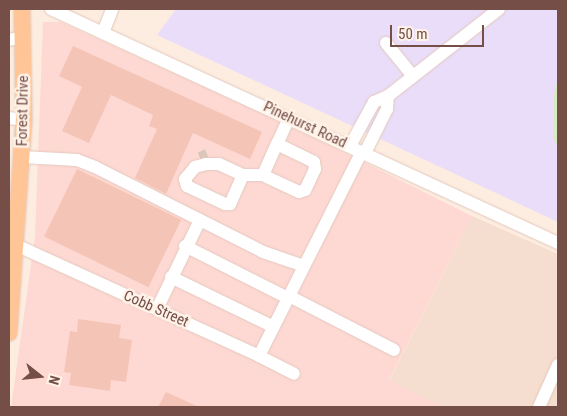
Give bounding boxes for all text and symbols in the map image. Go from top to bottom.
scale bar [392,15,486,47]
text: 50 m [398,25,428,43]
street label: Forest Drive [13,75,33,147]
street label: Pinehurst Road [260,98,350,152]
street label: Cobb Street [121,287,191,331]
north arrow [15,351,65,401]
text: N [46,374,63,386]

